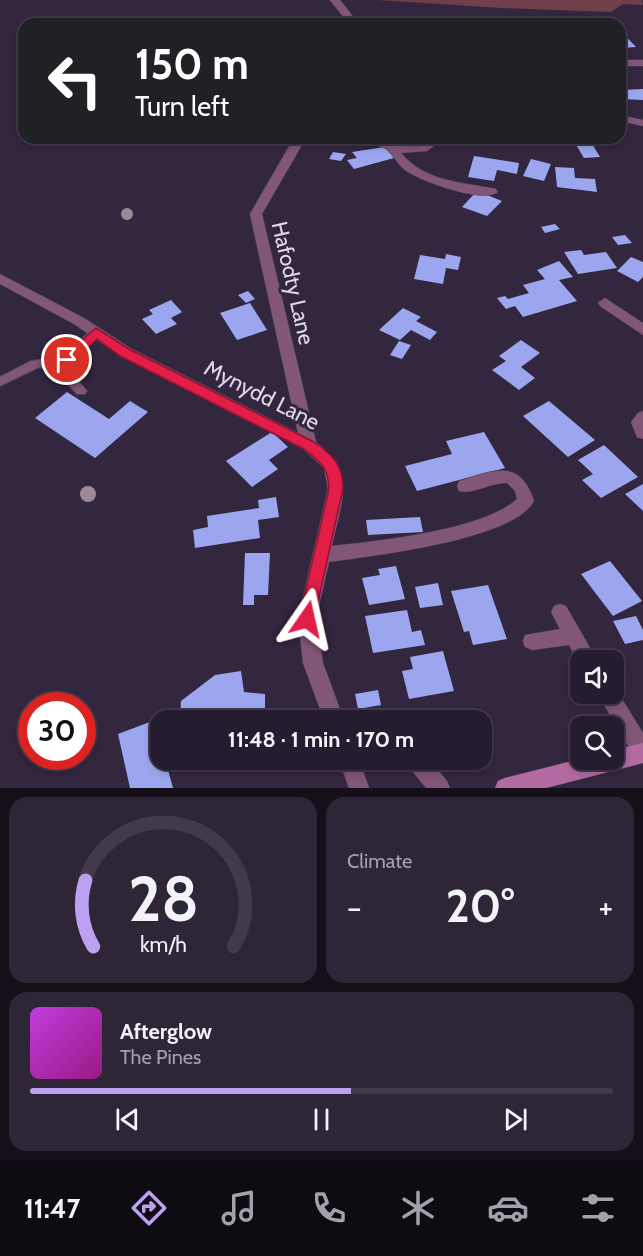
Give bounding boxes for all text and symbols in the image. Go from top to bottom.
text: 150 m [135,38,249,90]
icon: left [36,42,114,120]
text: Turn left [135,90,229,123]
street label: Hafodty Lane [266,219,320,347]
pin [41,334,92,385]
icon: arrive [50,343,83,376]
street label: Mynydd Lane [200,354,324,436]
position arrow [275,587,339,651]
map controls [570,650,624,770]
button: sound [570,650,624,704]
speed limit sign: 30 [18,692,96,770]
button: search [570,716,624,770]
text: 11:48 · 1 min · 170 m [228,726,414,753]
text: Climate [347,849,412,873]
text: 28 [128,861,198,937]
text: 20° [446,879,514,933]
text: − [347,887,362,927]
text: + [598,887,613,927]
text: km/h [140,931,186,957]
text: Afterglow [120,1018,212,1045]
text: The Pines [120,1045,201,1069]
icon: previous [111,1103,144,1136]
icon: pause [305,1103,338,1136]
icon: next [499,1103,532,1136]
icon: directions [128,1187,170,1229]
icon: music [218,1187,260,1229]
icon: phone [308,1187,350,1229]
icon: climate [397,1187,439,1229]
icon: car [487,1187,529,1229]
icon: filters [577,1187,619,1229]
text: 11:47 [24,1192,80,1225]

